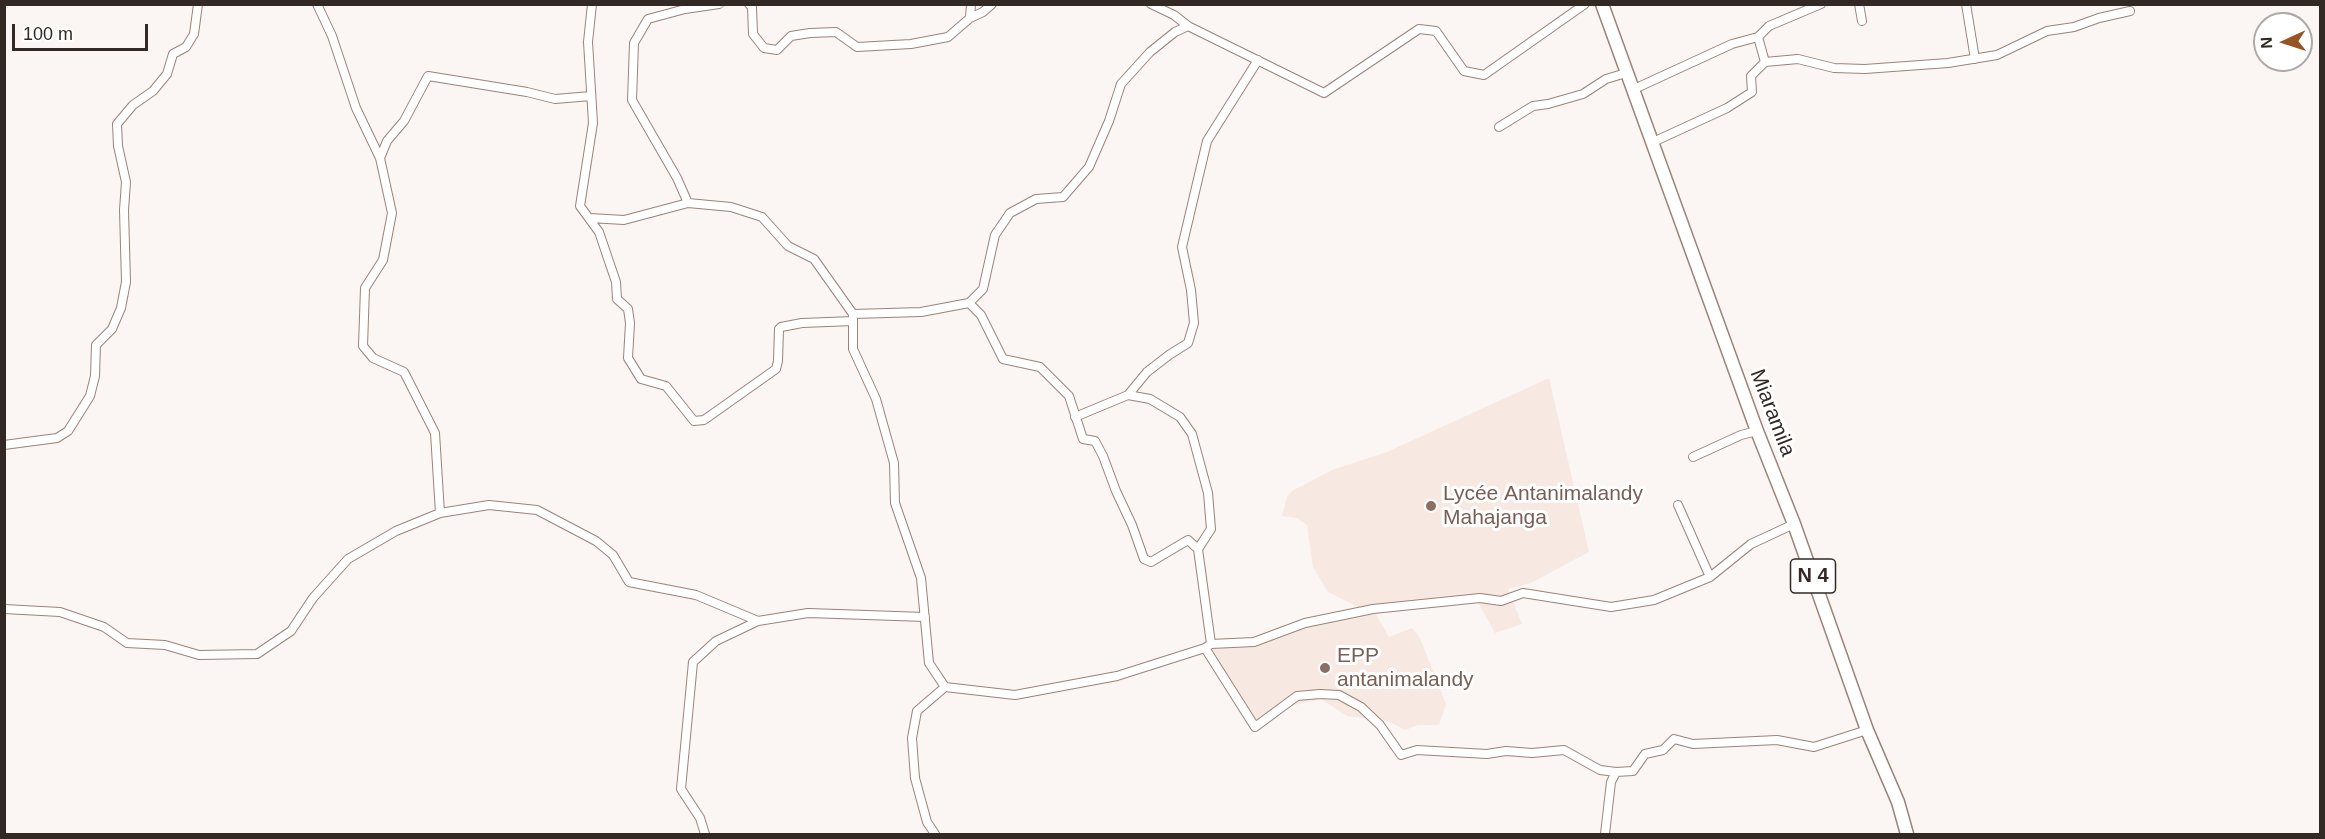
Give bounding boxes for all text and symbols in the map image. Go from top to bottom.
scale bar [15,12,152,50]
north arrow [2253,12,2313,72]
text: 100 m [23,24,73,44]
text: N [2258,37,2275,49]
street label: Miaramila [1744,366,1800,460]
place label: Lycée Antanimalandy Mahajanga [1443,481,1643,531]
marker: Lycée Antanimalandy Mahajanga [1424,499,1438,513]
road number: N 4 [1790,559,1836,593]
place label: EPP antanimalandy [1337,643,1474,693]
marker: EPP antanimalandy [1318,661,1332,675]

